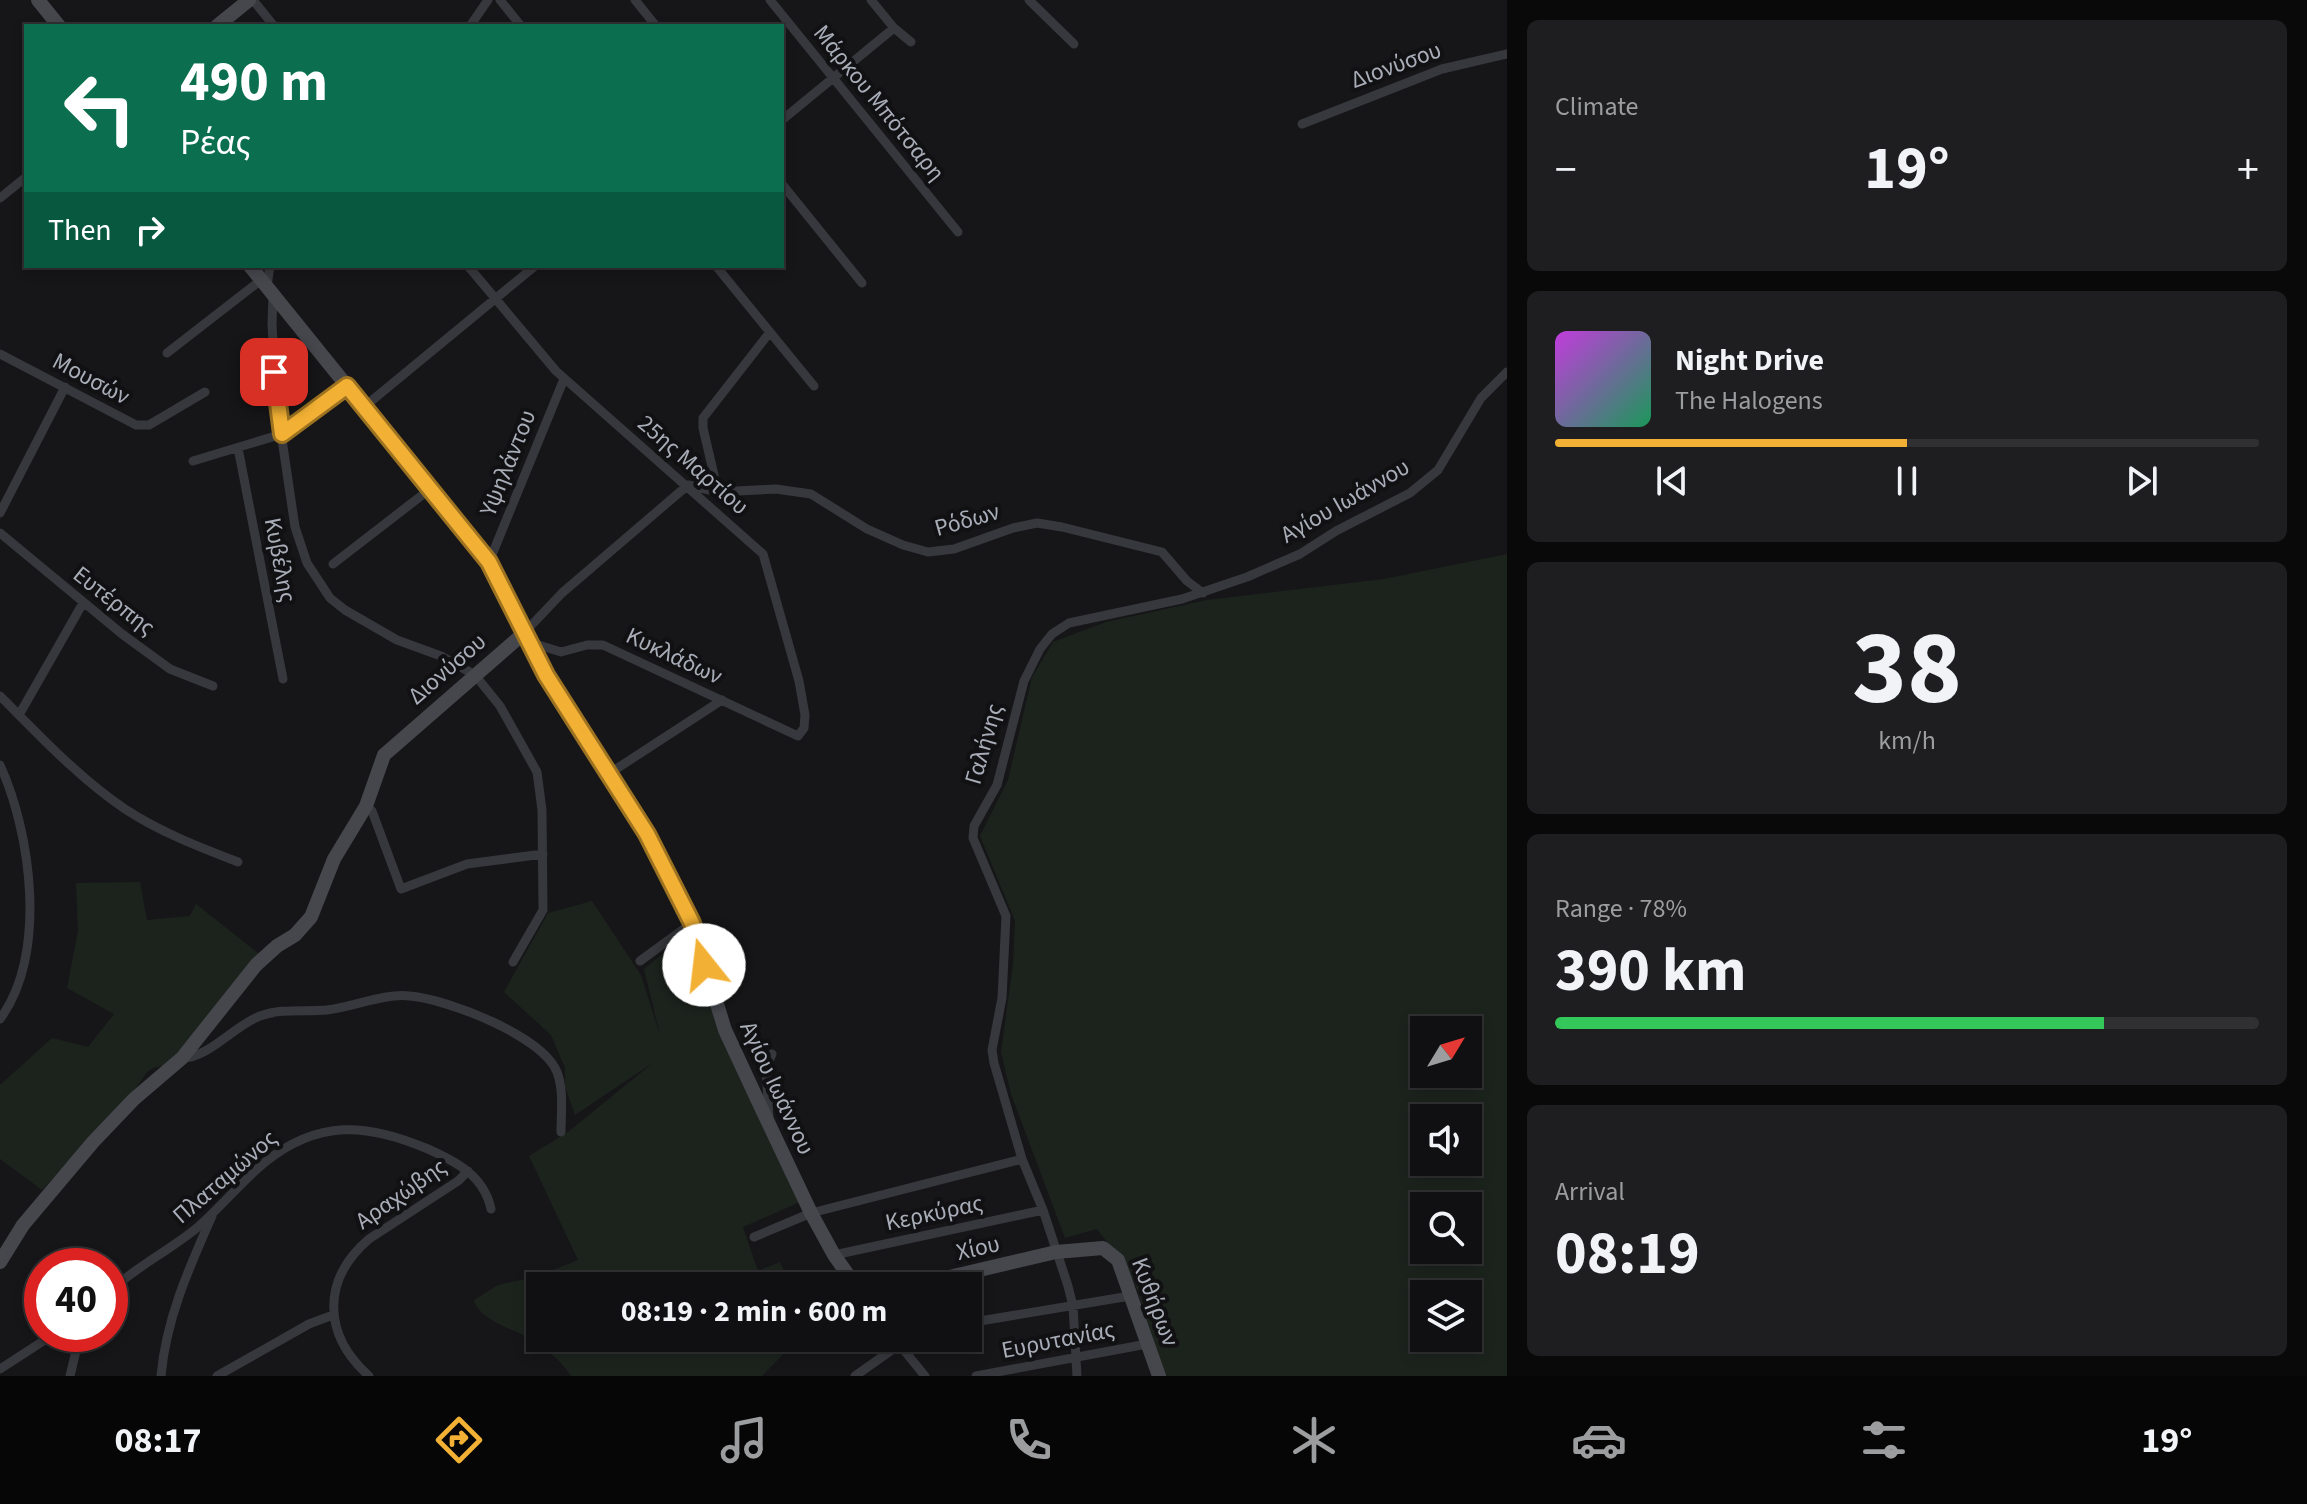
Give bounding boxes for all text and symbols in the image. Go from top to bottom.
street label: Μάρκου Μπότσαρη [805,17,953,189]
street label: Διονύσου [1346,32,1446,98]
text: 490 m [180,43,328,122]
icon: left [48,56,152,160]
text: Climate [1555,88,1639,125]
text: Ρέας [180,117,251,168]
text: 19° [1864,127,1950,212]
text: − [1555,139,1577,202]
text: + [2237,139,2259,202]
icon: right [128,208,172,252]
text: Then [48,209,112,252]
pin [240,338,308,406]
text: Night Drive [1675,339,1824,382]
street label: Μουσών [46,344,136,414]
icon: arrive [252,350,296,394]
text: The Halogens [1675,382,1823,419]
street label: Υψηλάντου [470,405,545,522]
street label: 25ης Μαρτίου [630,407,756,523]
street label: Αγίου Ιωάννου [1274,450,1416,552]
icon: previous [1650,459,1694,503]
icon: pause [1885,459,1929,503]
icon: next [2120,459,2164,503]
street label: Ρόδων [930,494,1004,546]
street label: Κυβέλης [255,515,305,605]
street label: Ευτέρπης [65,558,163,644]
text: 38 [1852,596,1962,744]
street label: Κυκλάδων [620,618,728,694]
street label: Διονύσου [400,625,494,713]
street label: Γαλήνης [956,700,1012,788]
text: km/h [1878,722,1936,759]
text: Range · 78% [1555,890,1687,927]
position arrow [662,923,746,1007]
text: 390 km [1555,929,1746,1014]
street label: Αγίου Ιωάννου [731,1015,823,1161]
north arrow [1410,1016,1482,1088]
map controls [1410,1016,1482,1352]
button: sound [1410,1104,1482,1176]
street label: Πλαταμώνος [165,1122,285,1232]
street label: Αραχώβης [348,1150,454,1238]
text: Arrival [1555,1173,1625,1210]
street label: Κερκύρας [882,1186,986,1240]
button: search [1410,1192,1482,1264]
text: 08:19 [1555,1212,1700,1297]
street label: Χίου [953,1226,1003,1270]
speed limit sign: 40 [24,1248,128,1352]
street label: Κυθήρων [1122,1253,1188,1351]
button: layers [1410,1280,1482,1352]
text: 08:19 · 2 min · 600 m [621,1290,887,1333]
street label: Ευρυτανίας [998,1312,1118,1368]
icon: directions [431,1412,487,1468]
icon: music [716,1412,772,1468]
icon: phone [1001,1412,1057,1468]
icon: climate [1286,1412,1342,1468]
icon: car [1571,1412,1627,1468]
icon: filters [1856,1412,1912,1468]
text: 08:17 [115,1415,201,1466]
text: 19° [2141,1415,2192,1466]

